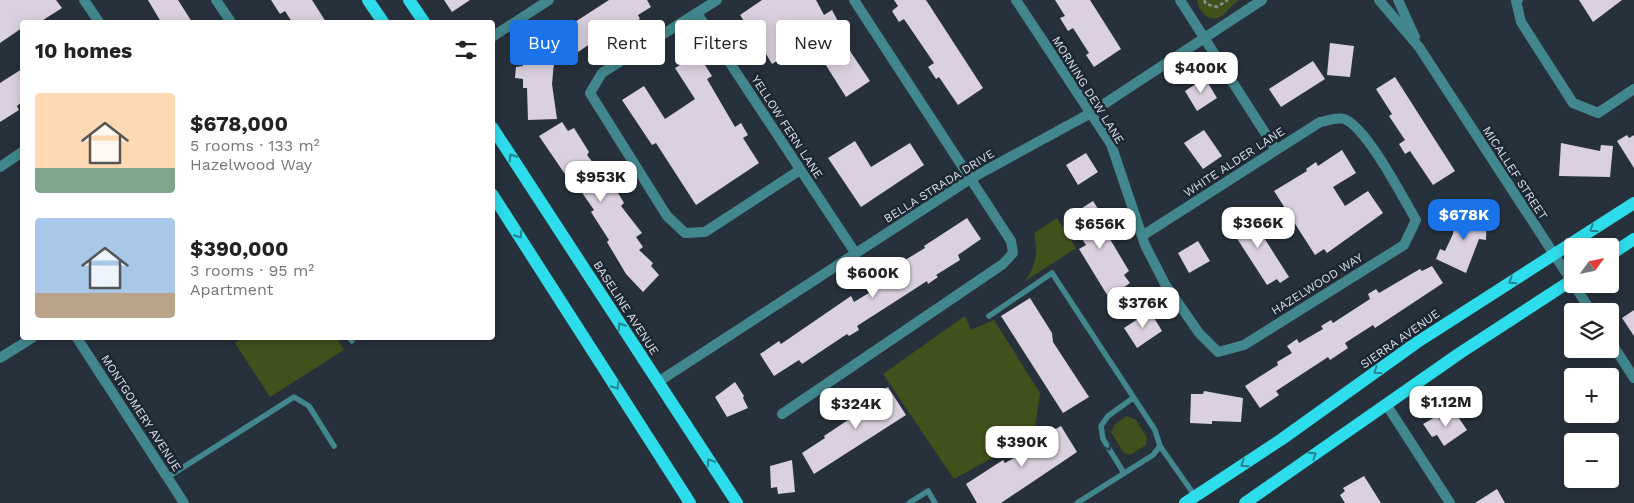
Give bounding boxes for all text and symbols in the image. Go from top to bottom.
chip: Buy [510,20,578,65]
chip: Rent [588,20,665,65]
chip: Filters [675,20,766,65]
chip: New [776,20,850,65]
street label: MORNING DEW LANE [1049,34,1127,147]
icon: filters [452,36,480,64]
text: 10 homes [35,38,132,63]
pin: $400K [1166,52,1236,94]
text: $400K [1175,58,1227,77]
street label: YELLOW FERN LANE [748,73,826,181]
text: $678,000 [190,111,288,136]
icon: home [75,113,135,173]
street label: WHITE ALDER LANE [1181,124,1287,200]
street label: MICALLEF STREET [1480,124,1550,222]
text: 5 rooms · 133 m² [190,136,320,155]
street label: BELLA STRADA DRIVE [881,146,997,226]
one-way arrow [509,154,518,163]
text: Hazelwood Way [190,155,312,174]
pin: $953K [566,160,636,203]
text: $953K [576,167,626,186]
pin: $678K [1429,198,1499,241]
text: $678K [1439,205,1489,224]
pin: $366K [1223,206,1293,249]
pin: $656K [1065,208,1135,250]
text: $366K [1233,213,1283,232]
text: $656K [1075,214,1125,233]
one-way arrow [1590,222,1599,232]
one-way arrow [513,229,522,238]
text: $390,000 [190,236,289,261]
icon: home [75,238,135,298]
north arrow [1564,238,1619,292]
map controls [1564,238,1619,488]
street label: HAZELWOOD WAY [1269,250,1365,318]
pin: $600K [838,256,908,299]
street label: BASELINE AVENUE [590,258,662,358]
text: 3 rooms · 95 m² [190,261,314,280]
text: $600K [847,263,899,282]
one-way arrow [1508,275,1517,284]
text: Apartment [190,280,273,299]
pin: $376K [1108,286,1178,329]
text: $376K [1118,293,1168,312]
button: layers [1564,303,1619,358]
street label: SIERRA AVENUE [1358,306,1443,372]
one-way arrow [618,322,628,331]
street label: MONTGOMERY AVENUE [98,352,184,474]
one-way arrow [1373,365,1383,374]
button: + [1564,368,1619,423]
one-way arrow [610,381,620,390]
pin: $1.12M [1405,386,1487,428]
pin: $324K [821,388,891,430]
text: $1.12M [1420,392,1472,411]
text: $324K [831,394,881,413]
pin: $390K [987,426,1057,468]
text: $390K [997,432,1048,451]
button: − [1564,433,1619,488]
one-way arrow [1102,441,1112,450]
one-way arrow [1308,452,1317,461]
one-way arrow [707,458,716,468]
one-way arrow [1240,458,1249,468]

